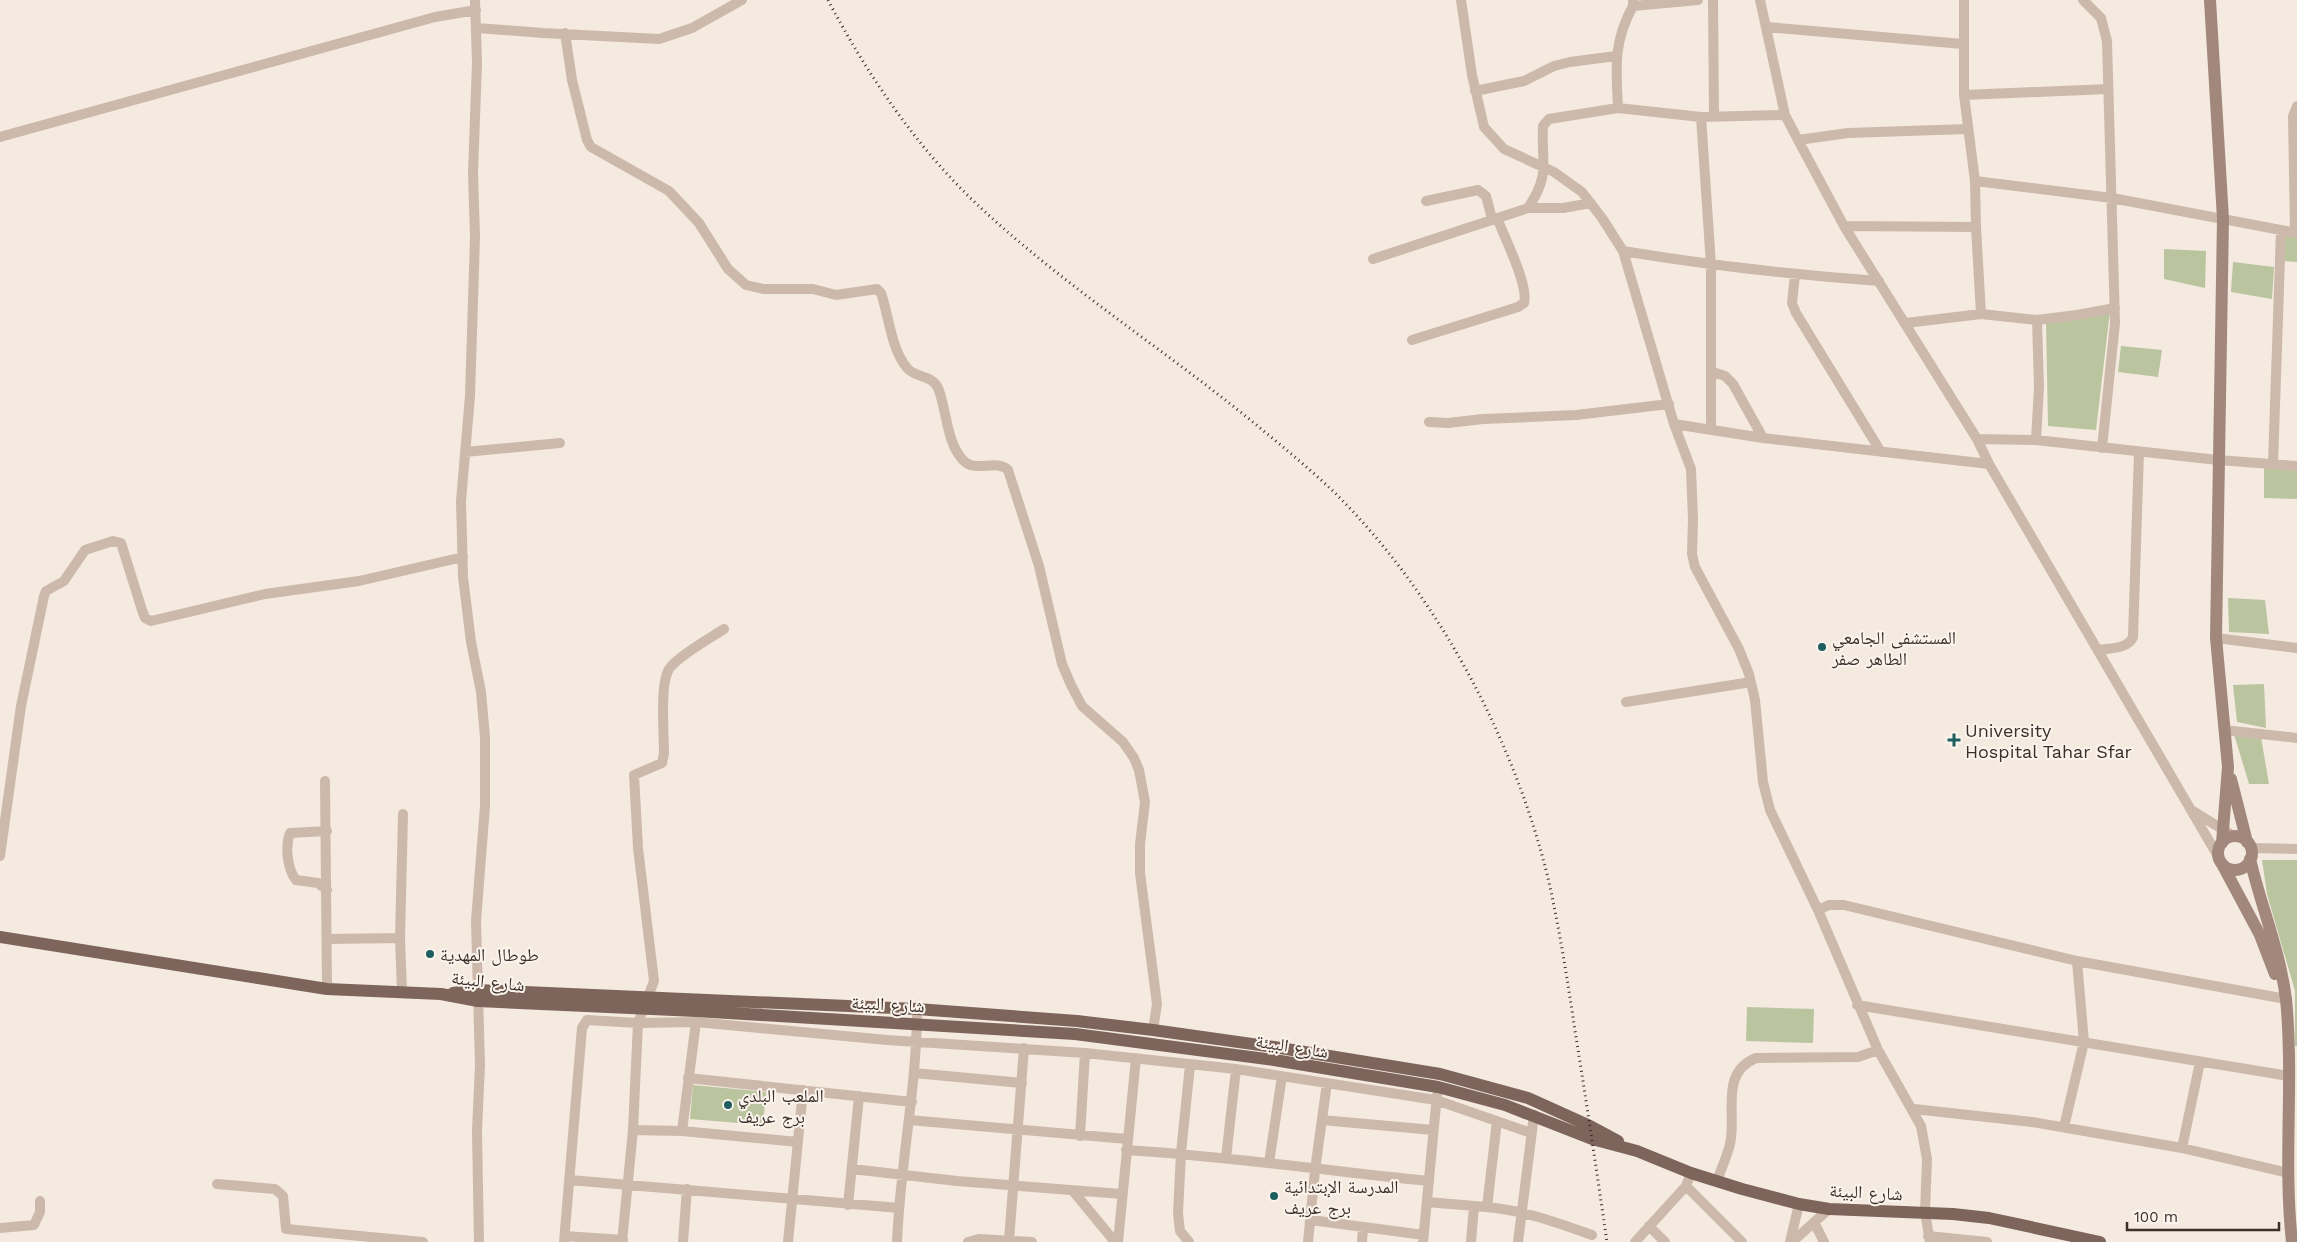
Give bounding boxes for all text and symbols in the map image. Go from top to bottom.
place label: المستشفى الجامعي الطاهر صفر [1831,627,1956,669]
marker: المستشفى الجامعي الطاهر صفر [1816,641,1828,653]
place label: University Hospital Tahar Sfar [1965,720,2132,762]
marker: University Hospital Tahar Sfar [1947,733,1961,747]
place label: طوطال المهدية [440,944,539,966]
marker: طوطال المهدية [424,948,436,960]
street label: شارع البيئة [450,967,526,996]
street label: شارع البيئة [851,992,925,1017]
street label: شارع البيئة [1254,1030,1330,1063]
place label: الملعب البلدي برج عريف [738,1085,824,1129]
marker: الملعب البلدي برج عريف [722,1099,734,1111]
place label: المدرسة الإبتدائية برج عريف [1284,1176,1399,1220]
street label: شارع البيئة [1829,1180,1903,1205]
marker: المدرسة الإبتدائية برج عريف [1268,1190,1280,1202]
scale bar [2127,1200,2280,1232]
text: 100 m [2134,1208,2178,1226]

